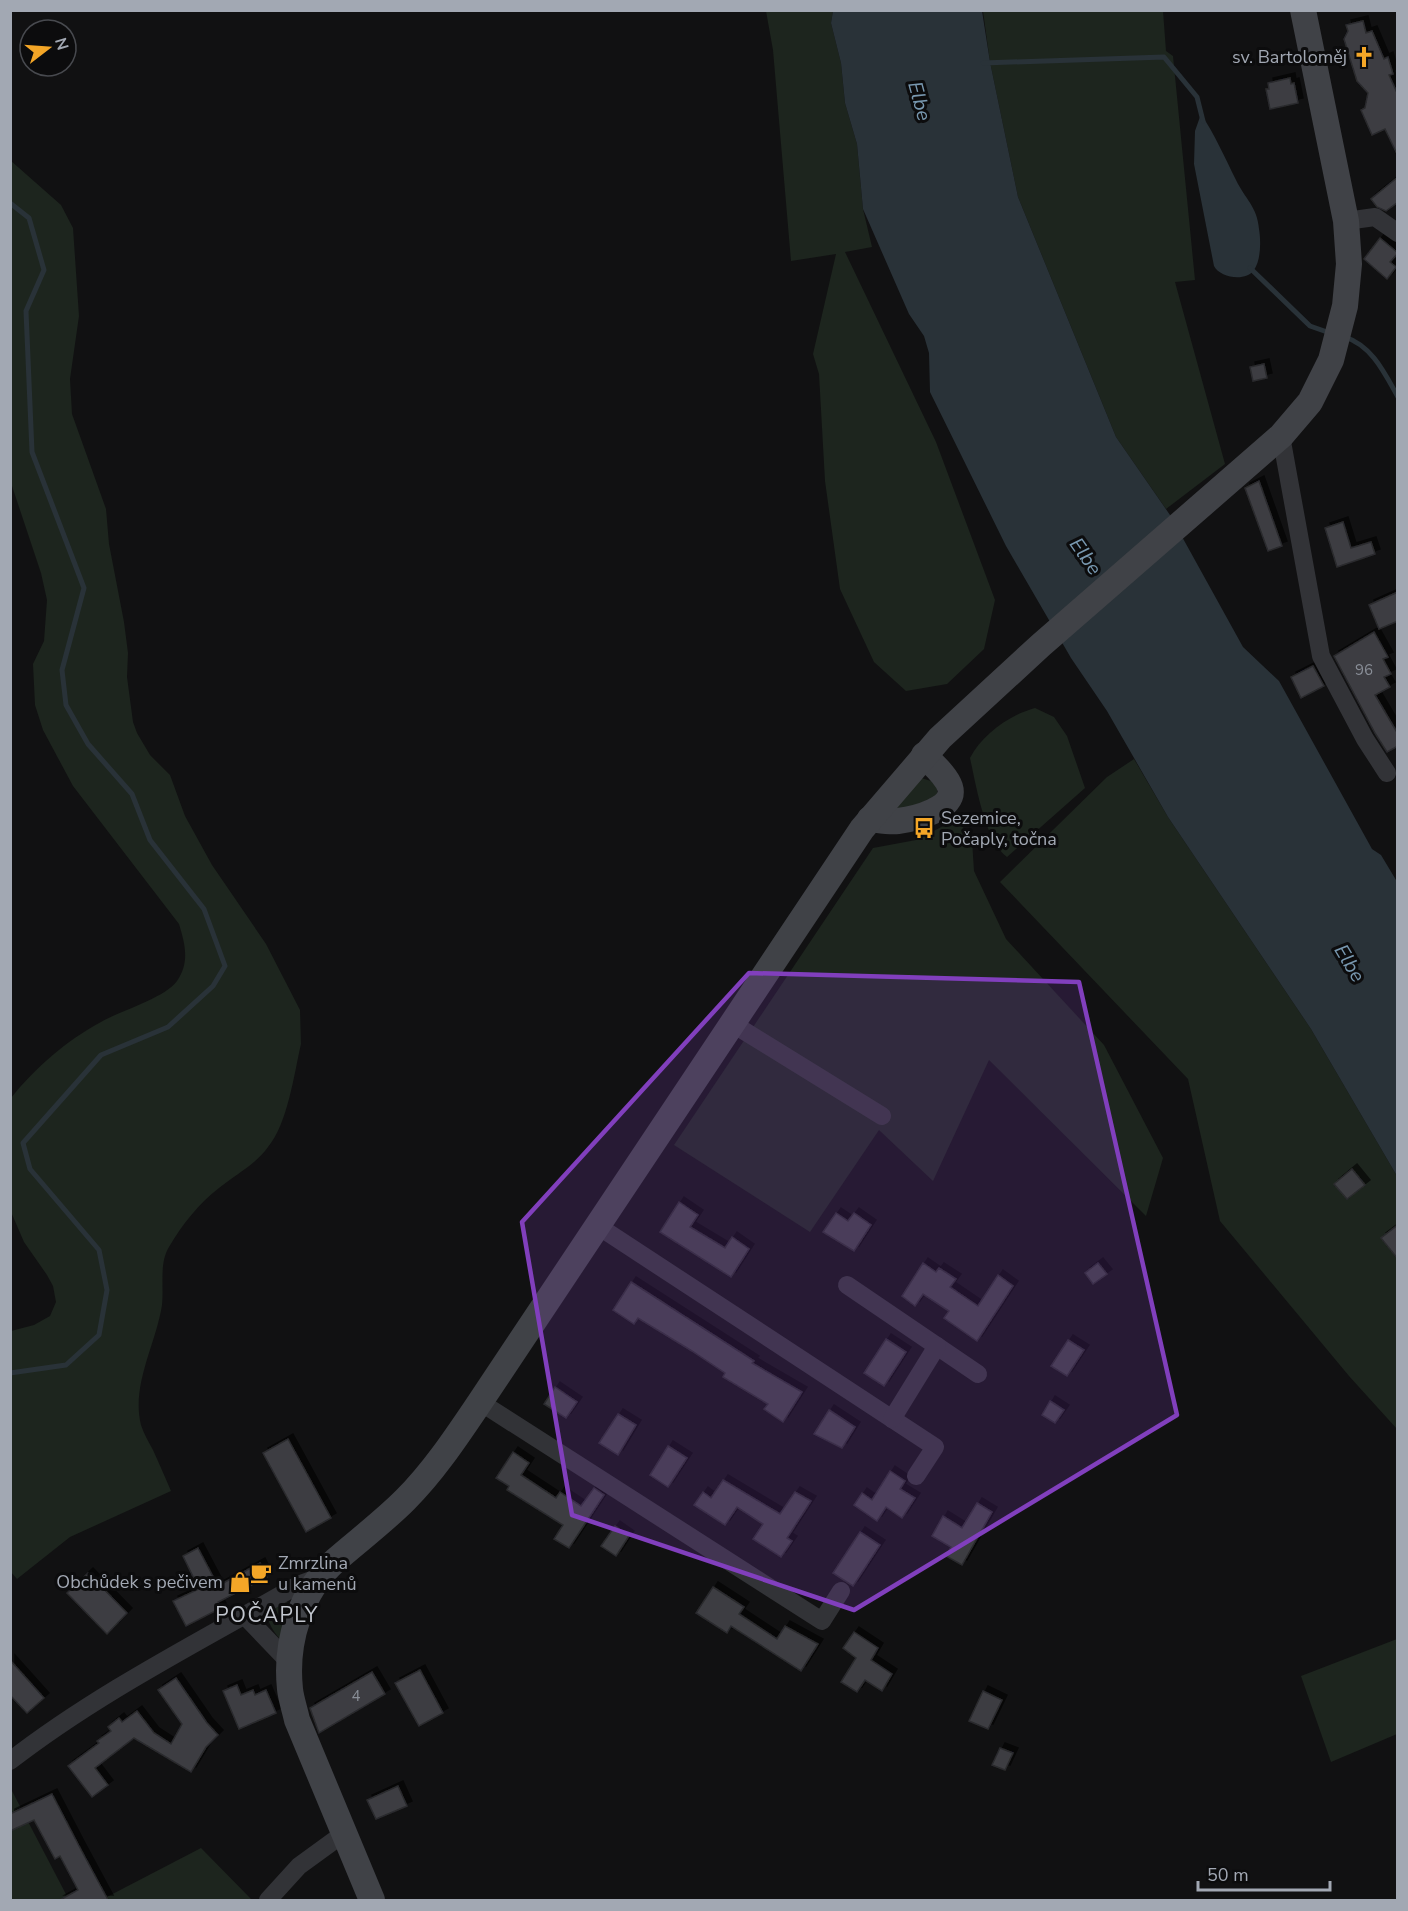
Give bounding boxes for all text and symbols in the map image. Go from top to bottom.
north arrow [18,18,78,78]
text: N [49,35,74,53]
place label: sv. Bartoloměj [1232,45,1347,69]
church icon: sv. Bartoloměj [1352,45,1376,69]
water label: Elbe [901,78,938,124]
water label: Elbe [1063,532,1108,581]
house number: 96 [1355,660,1373,680]
place label: Sezemice, Počaply, točna [941,806,1057,851]
bus stop icon: Sezemice, Počaply, točna [912,816,936,840]
water label: Elbe [1328,939,1372,988]
place label: Zmrzlina u kamenů [278,1551,356,1596]
cafe icon: Zmrzlina u kamenů [249,1561,273,1585]
place label: Obchůdek s pečivem [56,1570,223,1594]
shop icon: Obchůdek s pečivem [228,1570,252,1594]
district label: POČAPLY [215,1601,319,1629]
house number: 4 [351,1686,361,1706]
scale bar [1198,1854,1330,1892]
text: 50 m [1207,1863,1249,1887]

